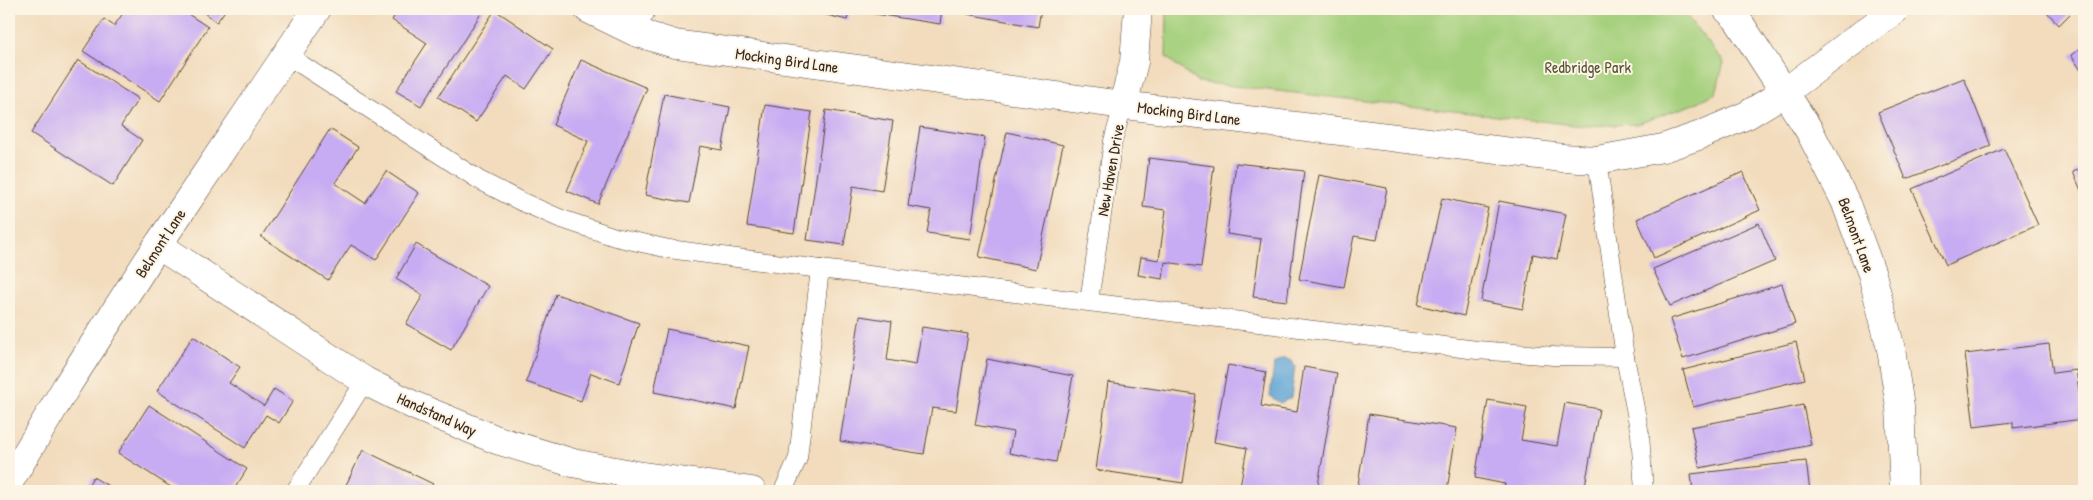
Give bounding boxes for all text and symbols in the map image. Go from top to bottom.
street label: Mocking Bird Lane [734,42,841,78]
park label: Redbridge Park [1545,56,1632,78]
street label: Mocking Bird Lane [1136,96,1243,130]
street label: New Haven Drive [1091,121,1129,218]
street label: Belmont Lane [1833,194,1881,276]
street label: Belmont Lane [129,204,191,282]
street label: Handstand Way [394,387,481,441]

